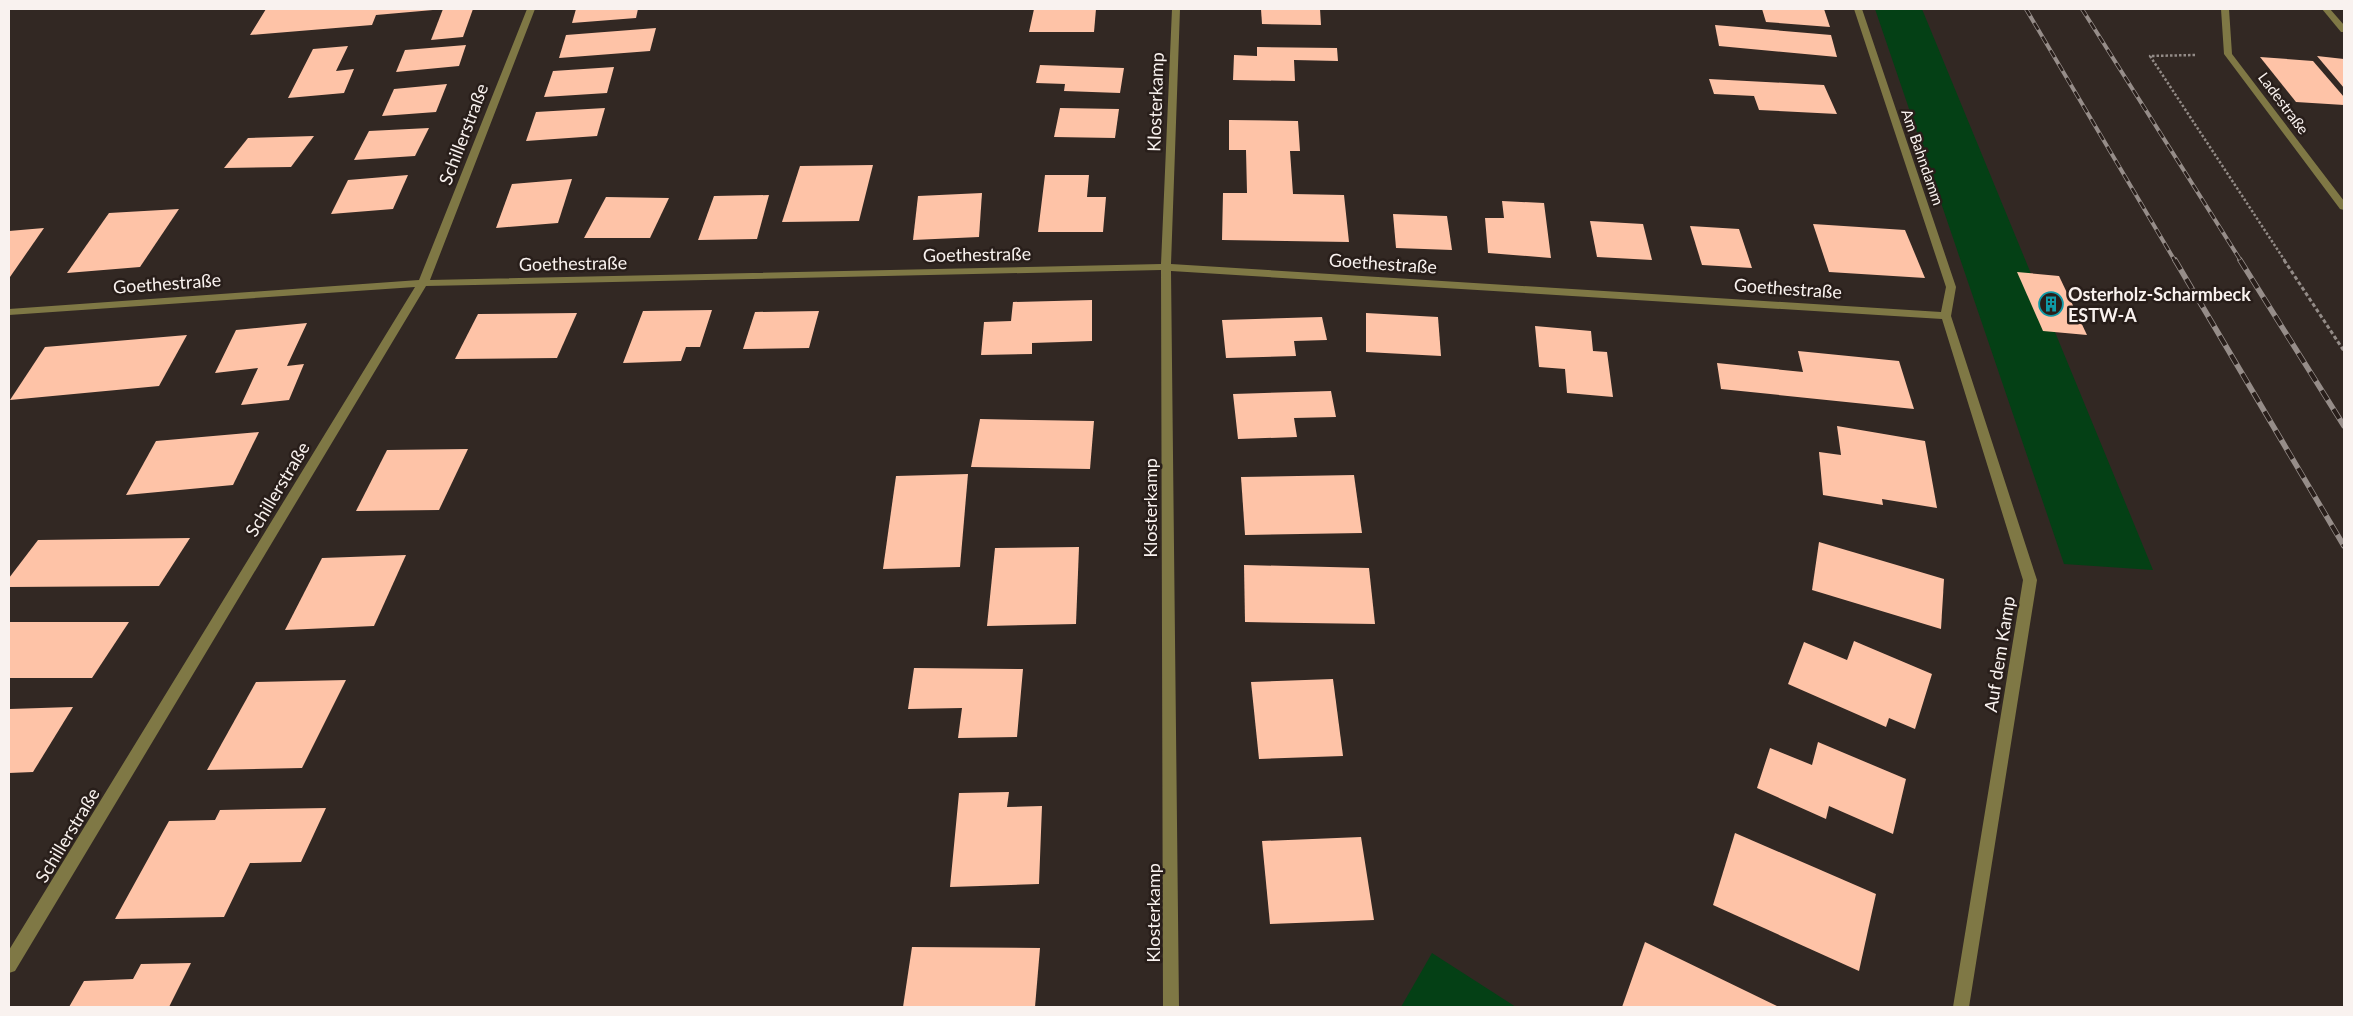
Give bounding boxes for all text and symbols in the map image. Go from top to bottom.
street label: Klosterkamp [1142,52,1168,152]
street label: Ladestraße [2255,69,2313,138]
street label: Schillerstraße [434,80,492,188]
street label: Am Bahndamm [1898,107,1948,207]
street label: Goethestraße [923,242,1031,266]
street label: Goethestraße [1328,248,1438,278]
street label: Goethestraße [519,251,627,275]
street label: Goethestraße [112,268,222,298]
street label: Goethestraße [1733,273,1843,303]
place label: Osterholz-Scharmbeck ESTW-A [2068,283,2251,326]
building icon: Osterholz-Scharmbeck ESTW-A [2038,291,2064,317]
street label: Schillerstraße [240,438,314,540]
street label: Klosterkamp [1139,458,1161,558]
street label: Auf dem Kamp [1979,594,2019,714]
street label: Schillerstraße [30,784,104,886]
street label: Klosterkamp [1142,863,1164,963]

